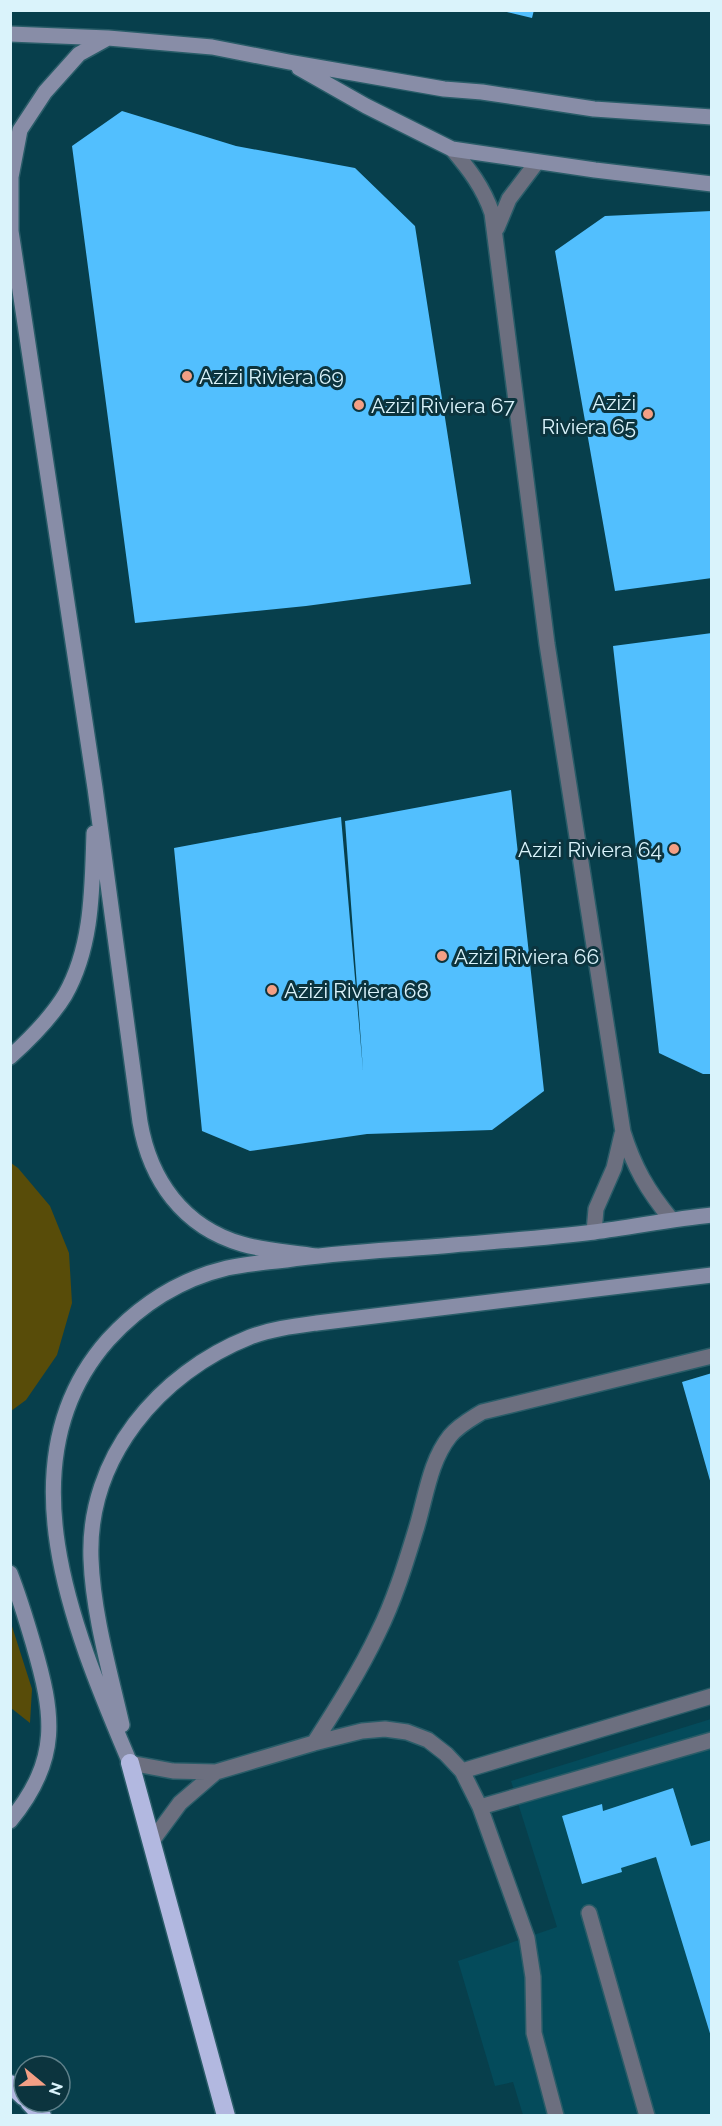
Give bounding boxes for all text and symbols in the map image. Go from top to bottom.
place label: Azizi Riviera 69 [199,364,344,389]
marker: Azizi Riviera 69 [180,369,194,383]
place label: Azizi Riviera 65 [541,390,636,439]
place label: Azizi Riviera 67 [371,393,515,418]
marker: Azizi Riviera 67 [352,398,366,412]
marker: Azizi Riviera 65 [641,407,655,421]
place label: Azizi Riviera 64 [518,837,662,862]
marker: Azizi Riviera 64 [667,842,681,856]
place label: Azizi Riviera 66 [454,944,599,969]
marker: Azizi Riviera 66 [435,949,449,963]
place label: Azizi Riviera 68 [284,978,429,1003]
marker: Azizi Riviera 68 [265,983,279,997]
north arrow [12,2054,72,2114]
text: N [45,2080,67,2098]

